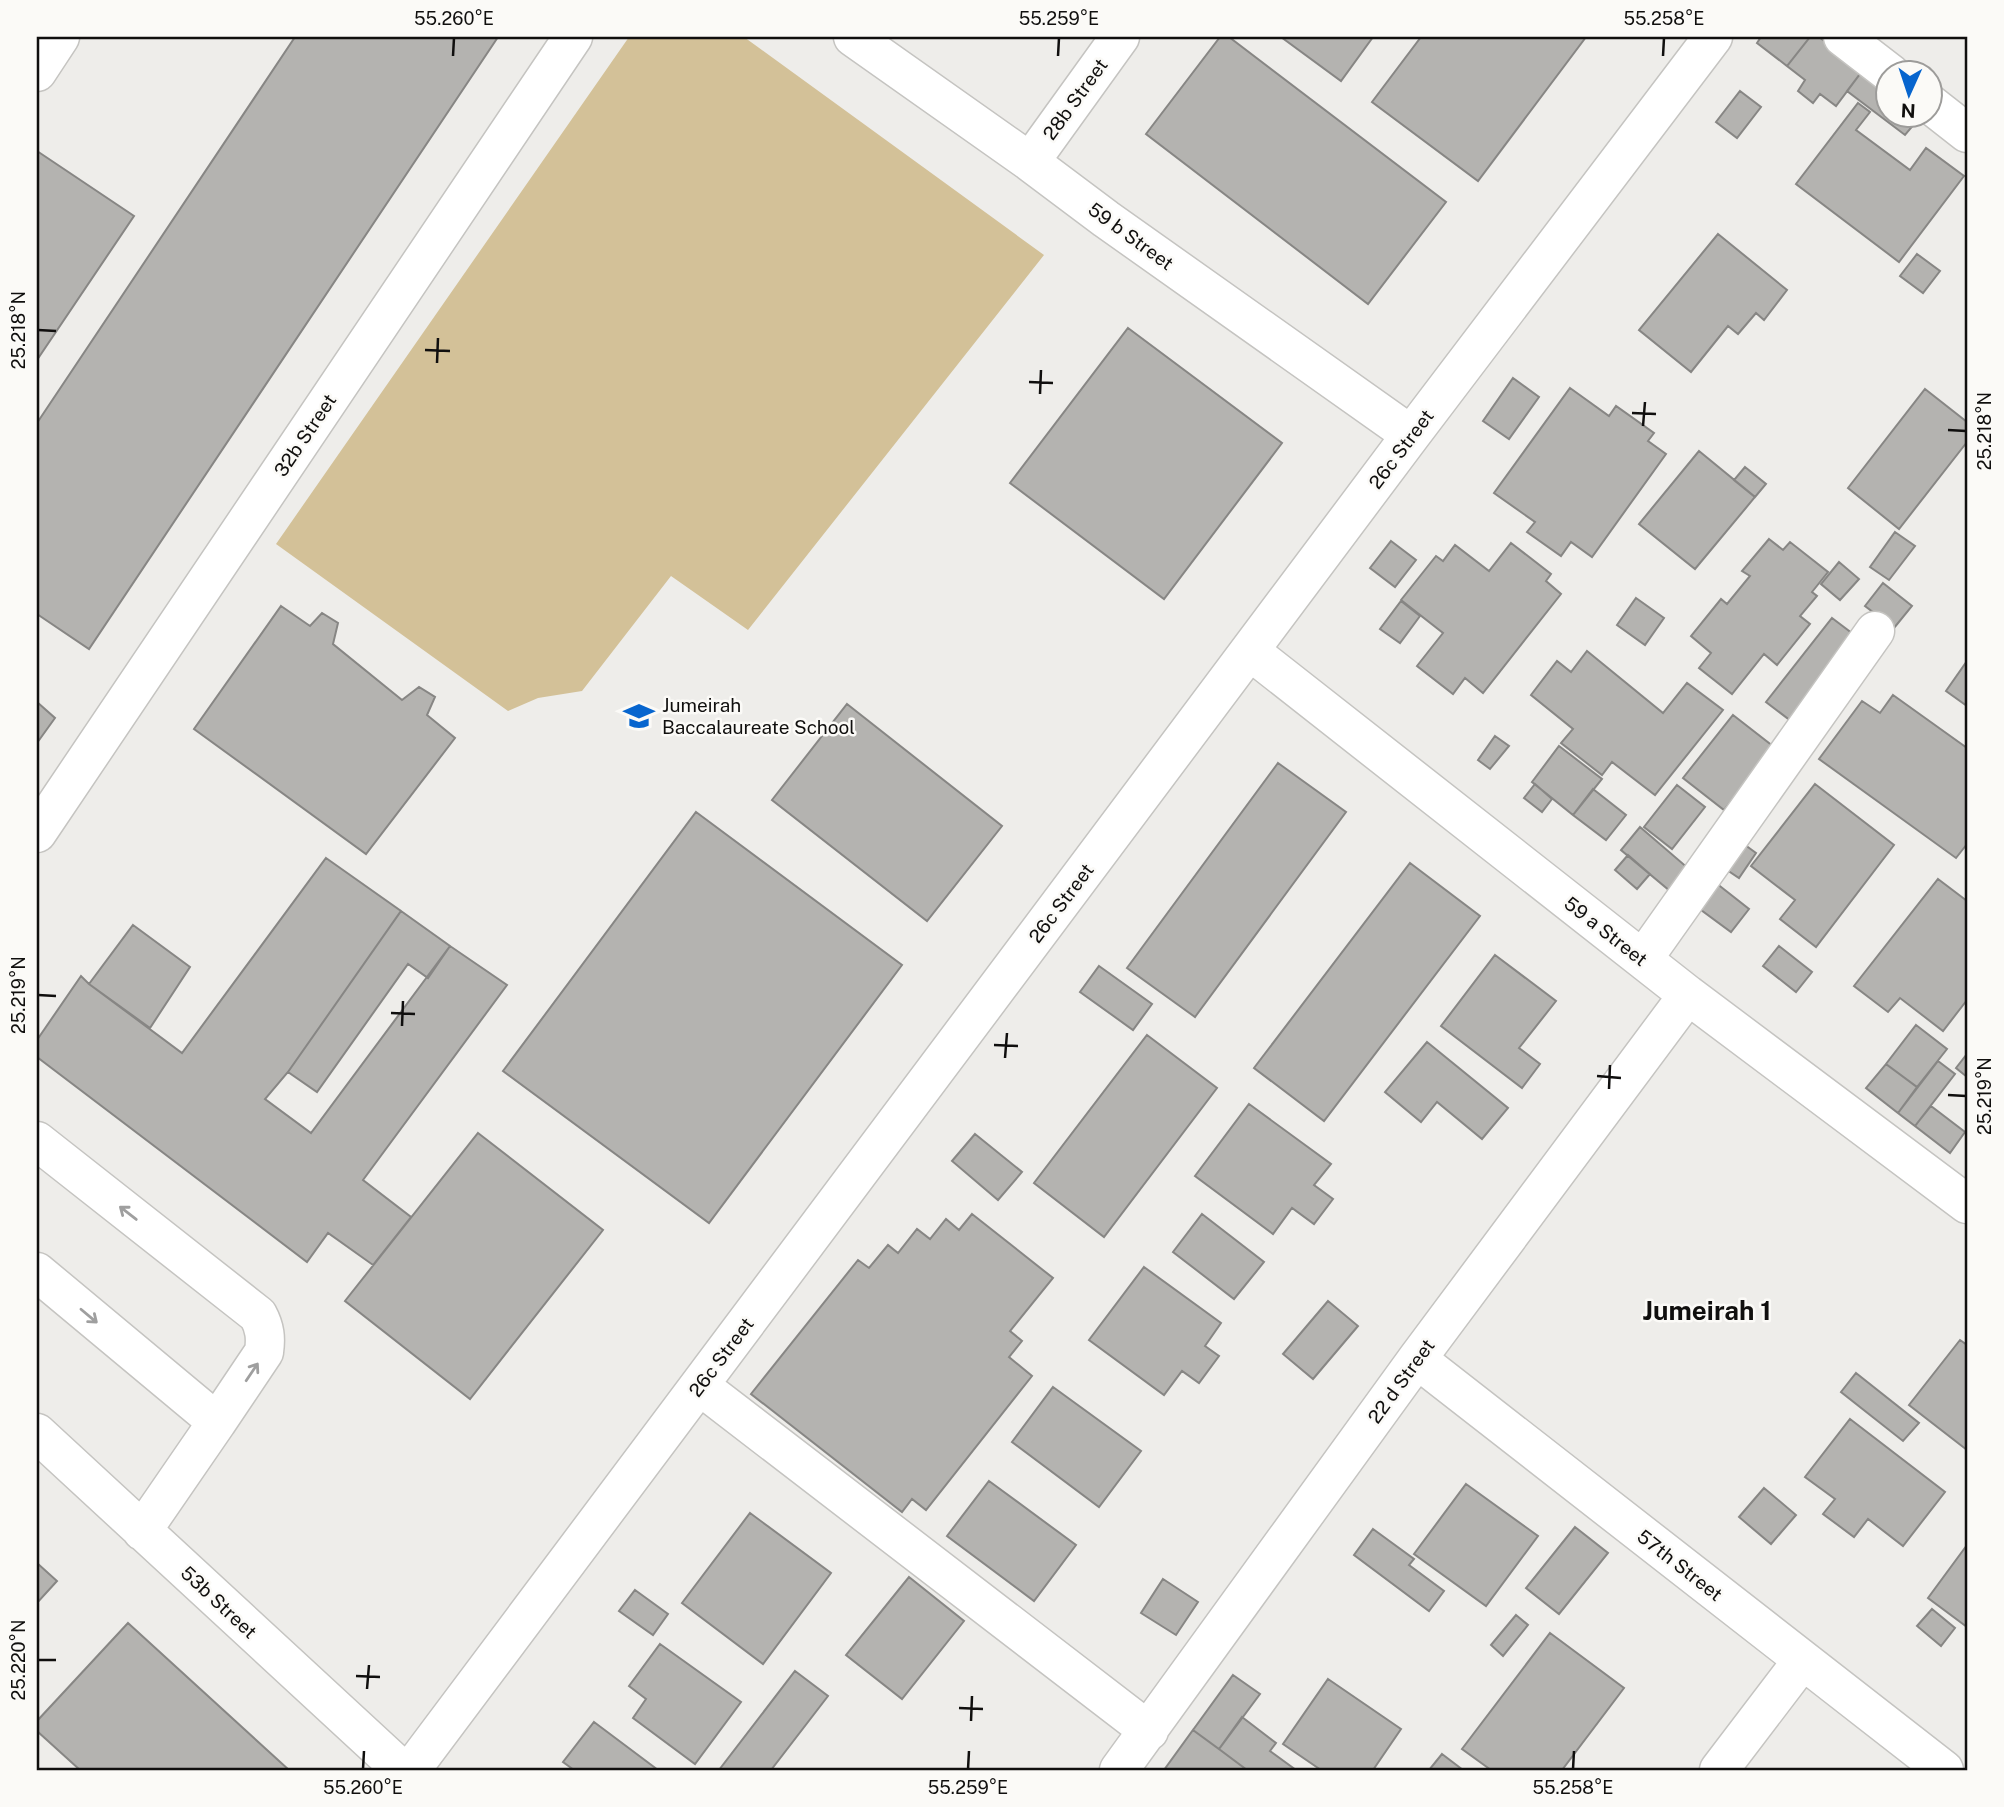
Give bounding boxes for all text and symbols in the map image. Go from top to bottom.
text: 55.260°E [414,8,494,29]
text: 55.259°E [1019,8,1099,29]
text: 55.258°E [1624,8,1704,29]
street label: 28b Street [1038,54,1112,144]
north arrow [1874,60,1944,130]
text: N [1900,100,1916,122]
street label: 59 b Street [1084,198,1178,274]
text: 25.218°N [8,291,29,369]
street label: 32b Street [269,390,341,480]
text: 25.218°N [1974,392,1995,470]
street label: 26c Street [1364,405,1438,493]
place label: Jumeirah Baccalaureate School [662,694,855,738]
school or university icon: Jumeirah Baccalaureate School [622,699,656,733]
street label: 26c Street [1024,859,1098,947]
street label: 59 a Street [1560,892,1652,970]
text: 25.219°N [8,956,29,1034]
text: 25.219°N [1974,1057,1995,1135]
one-way arrow [120,1205,138,1220]
district label: Jumeirah 1 [1643,1295,1771,1326]
one-way arrow [80,1308,98,1323]
street label: 26c Street [684,1313,758,1401]
street label: 22 d Street [1363,1335,1439,1427]
one-way arrow [245,1363,259,1382]
street label: 57th Street [1633,1525,1727,1605]
street label: 53b Street [177,1561,261,1643]
text: 25.220°N [8,1619,29,1701]
text: 55.260°E [323,1777,403,1798]
text: 55.259°E [928,1777,1008,1798]
text: 55.258°E [1533,1777,1613,1798]

